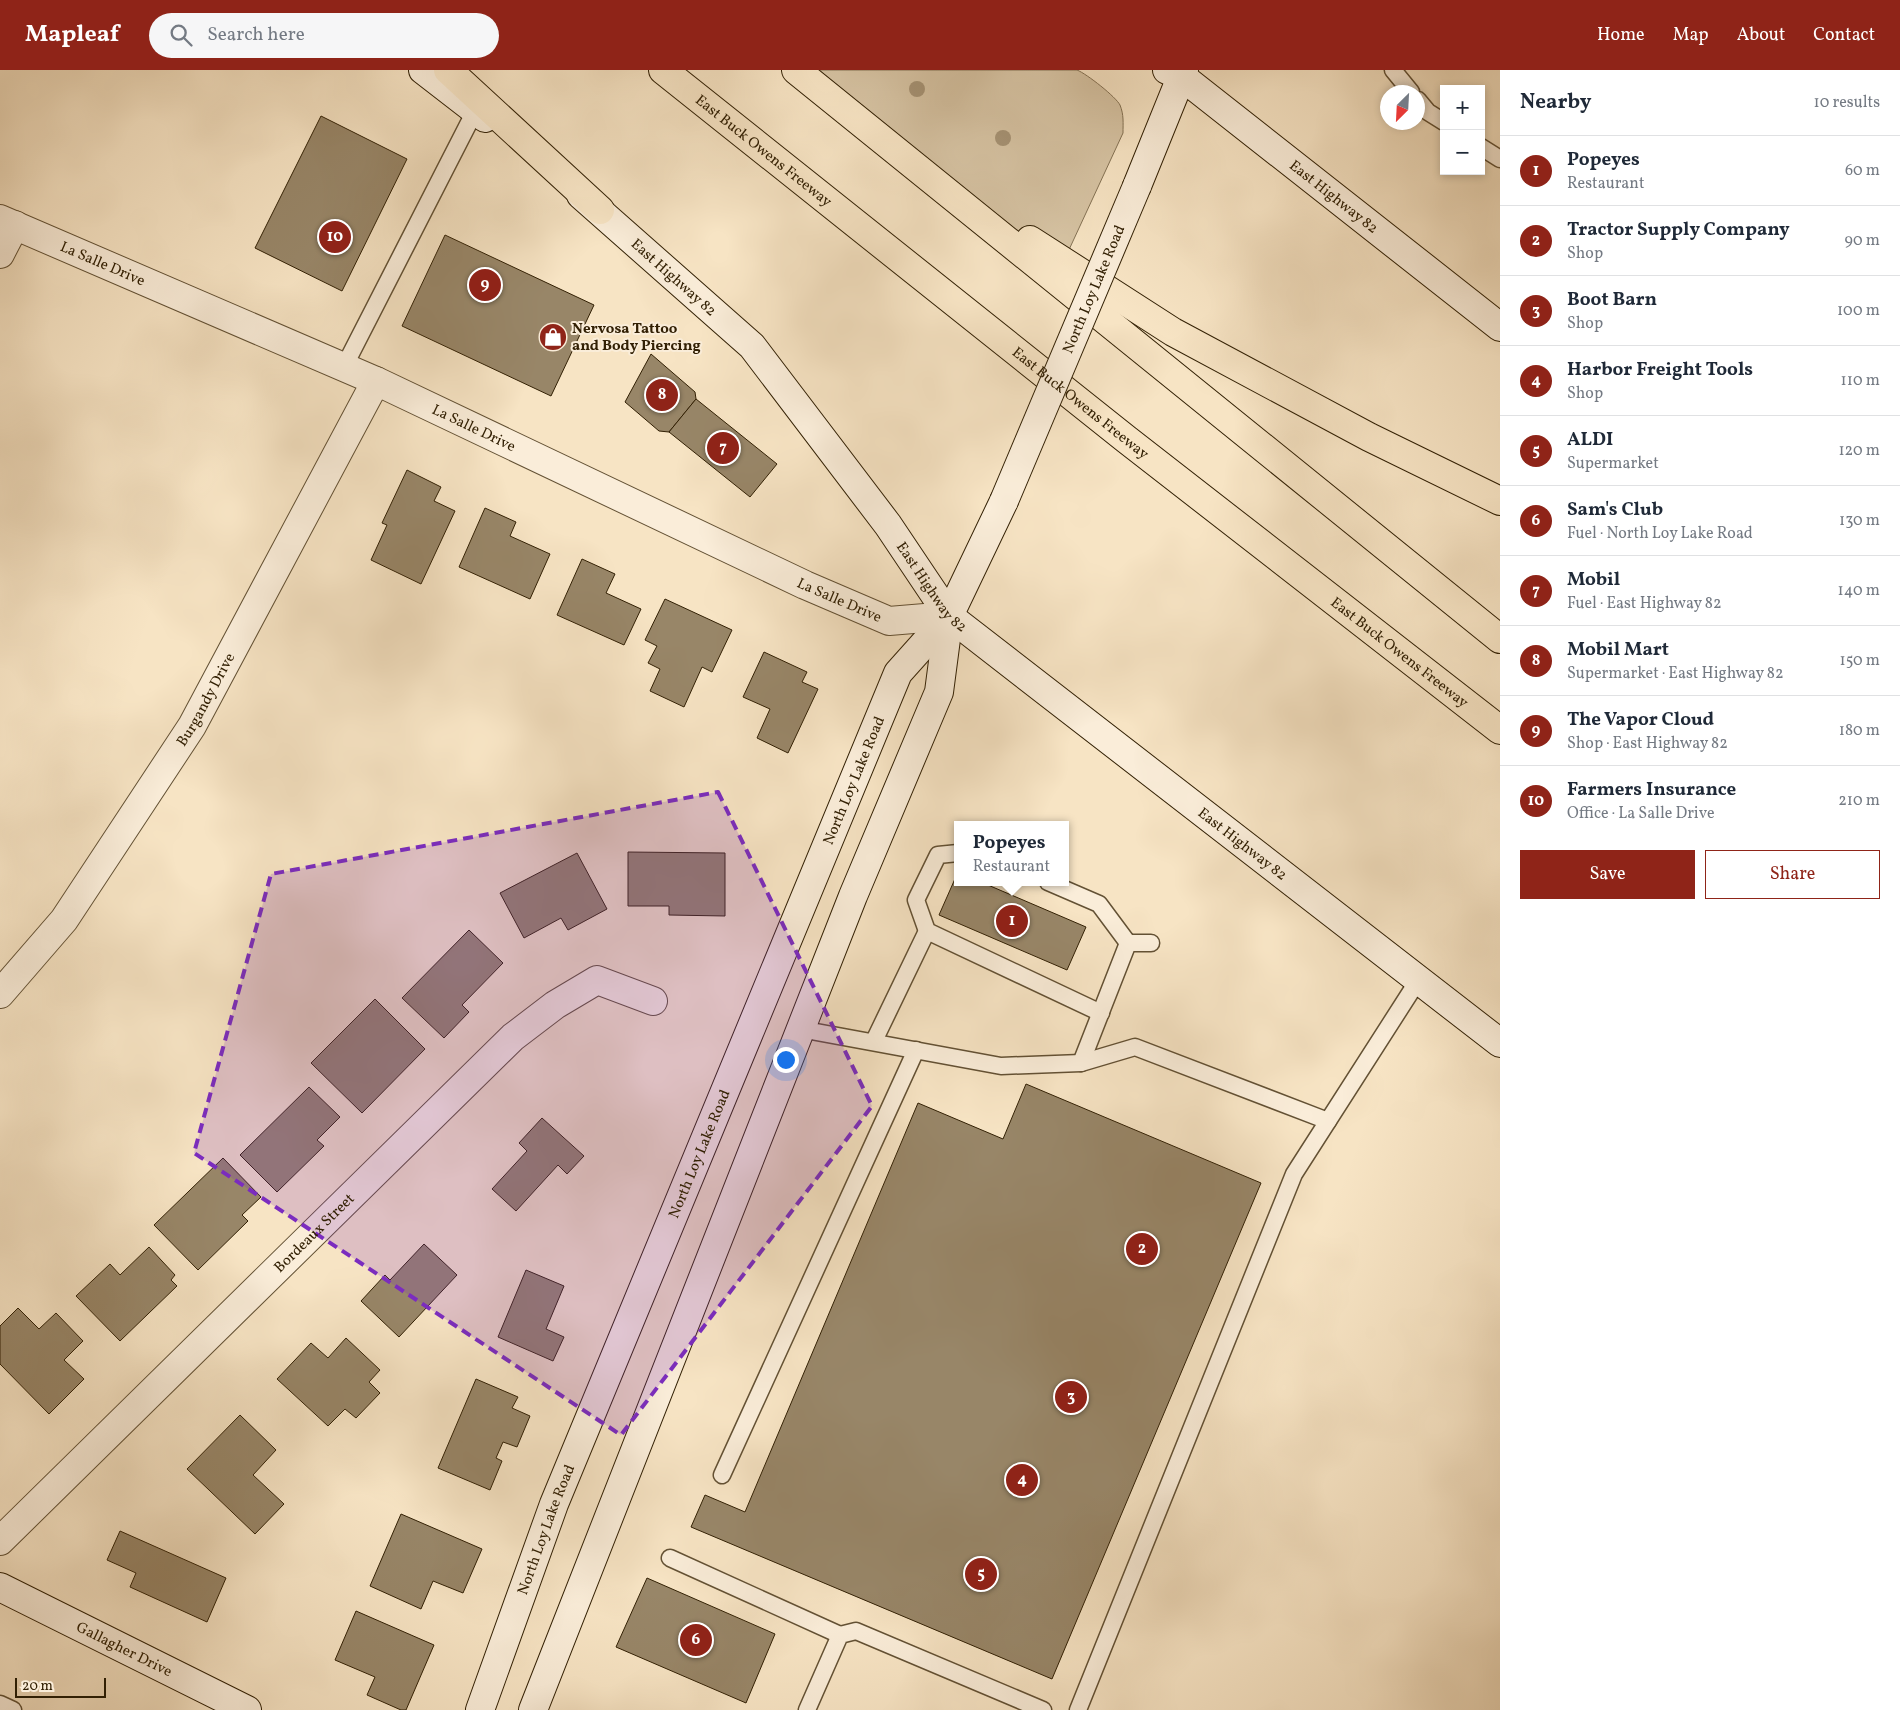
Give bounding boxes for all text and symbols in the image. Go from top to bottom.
search box [149,13,499,58]
text: Mapleaf [25,18,119,52]
icon: search [167,21,195,49]
text: Search here [207,22,305,48]
text: Home [1597,23,1645,48]
text: Map [1673,23,1709,48]
text: About [1737,23,1785,48]
text: Contact [1813,23,1875,48]
north arrow [1380,85,1425,130]
map controls [1440,85,1485,175]
button: + [1440,85,1485,130]
text: Nearby [1520,88,1591,117]
street label: East Buck Owens Freeway [690,90,836,213]
text: 10 results [1814,92,1880,114]
button: − [1440,130,1485,175]
text: Popeyes [1567,147,1640,173]
street label: East Highway 82 [1284,156,1382,239]
text: 1 [1533,160,1539,182]
text: 60 m [1845,160,1880,182]
text: Restaurant [1567,173,1645,195]
text: Tractor Supply Company [1567,217,1790,243]
pin: 10 [319,218,351,256]
street label: North Loy Lake Road [1058,222,1131,357]
text: 2 [1532,230,1540,252]
text: 90 m [1844,230,1880,252]
street label: East Highway 82 [626,235,720,322]
street label: La Salle Drive [57,237,148,292]
text: Shop [1567,243,1603,265]
pin: 9 [469,266,501,304]
text: Boot Barn [1567,287,1657,313]
text: 3 [1532,300,1540,322]
text: 100 m [1837,300,1880,322]
text: Shop [1567,313,1603,335]
place label: Nervosa Tattoo and Body Piercing [572,319,701,357]
shop icon: Nervosa Tattoo and Body Piercing [538,322,568,352]
street label: East Buck Owens Freeway [1007,343,1153,465]
text: Harbor Freight Tools [1567,357,1753,383]
text: 4 [1531,370,1541,392]
text: 110 m [1841,370,1880,392]
pin: 8 [646,376,678,414]
text: Shop [1567,383,1603,405]
street label: La Salle Drive [428,400,519,458]
text: ALDI [1567,427,1613,453]
pin: 7 [707,429,739,467]
text: 5 [1532,440,1540,462]
text: 120 m [1838,440,1880,462]
text: Supermarket [1567,453,1659,475]
text: Sam's Club [1567,497,1663,523]
text: 6 [1532,510,1540,532]
text: 130 m [1839,510,1880,532]
text: Fuel · North Loy Lake Road [1567,523,1753,545]
street label: East Highway 82 [890,538,971,638]
text: Mobil [1567,567,1620,593]
street label: La Salle Drive [793,574,885,629]
text: 7 [1532,580,1540,602]
text: 140 m [1838,580,1880,602]
street label: East Buck Owens Freeway [1325,593,1472,714]
text: Fuel · East Highway 82 [1567,593,1722,615]
text: Mobil Mart [1567,637,1669,663]
street label: Burgandy Drive [172,650,241,751]
text: 8 [1532,650,1540,672]
text: 150 m [1839,650,1880,672]
text: Supermarket · East Highway 82 [1567,663,1784,685]
text: The Vapor Cloud [1567,707,1714,733]
street label: North Loy Lake Road [819,713,891,849]
text: 9 [1532,720,1540,742]
text: 180 m [1839,720,1880,742]
text: Shop · East Highway 82 [1567,733,1728,755]
text: Farmers Insurance [1567,777,1736,803]
text: 10 [1528,790,1544,812]
text: 210 m [1838,790,1880,812]
street label: East Highway 82 [1193,803,1291,886]
text: Office · La Salle Drive [1567,803,1715,825]
popup [954,821,1069,886]
text: Popeyes [973,830,1046,856]
button: Save [1520,850,1695,899]
button: Share [1705,850,1880,899]
text: Restaurant [973,856,1050,878]
pin: 1 [996,902,1028,940]
your location [773,1047,799,1073]
street label: North Loy Lake Road [664,1087,736,1222]
street label: Bordeaux Street [270,1189,360,1278]
pin: 2 [1126,1230,1158,1268]
pin: 3 [1055,1378,1087,1416]
pin: 4 [1006,1461,1038,1499]
street label: North Loy Lake Road [513,1462,581,1598]
pin: 5 [965,1555,997,1593]
street label: Gallagher Drive [72,1618,175,1683]
pin: 6 [680,1621,712,1659]
scale bar [15,1675,106,1698]
text: 20 m [22,1677,53,1696]

